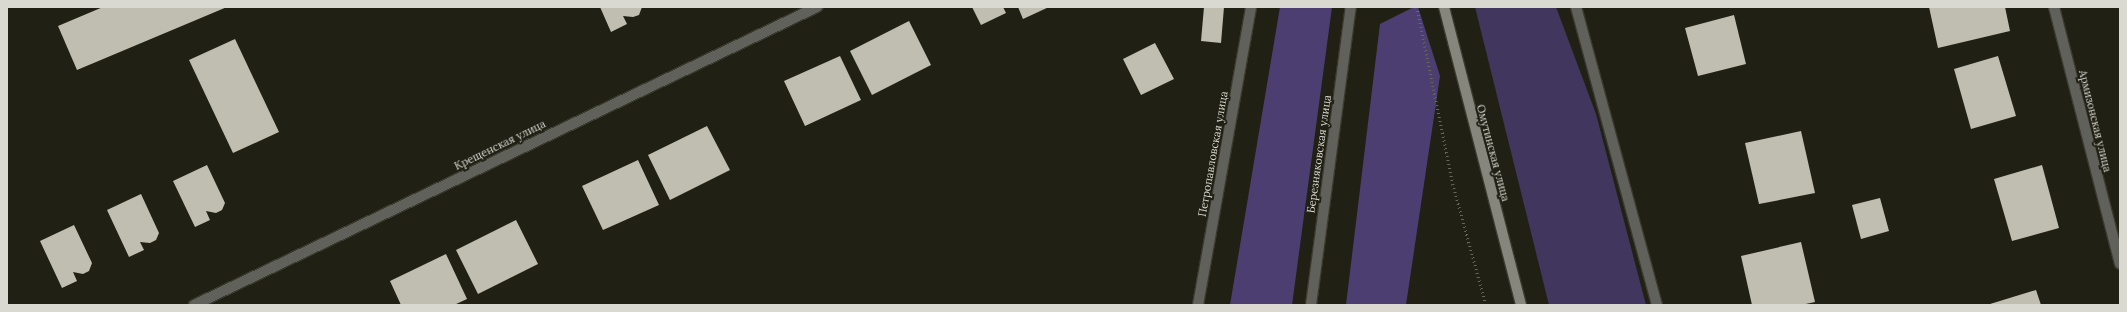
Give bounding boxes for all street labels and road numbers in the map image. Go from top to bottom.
street label: Армизонская улица [2076,69,2114,173]
street label: Петропавловская улица [1195,90,1231,218]
street label: Березняковская улица [1304,94,1334,214]
street label: Омутинская улица [1474,103,1512,203]
street label: Крещенская улица [452,117,548,173]

